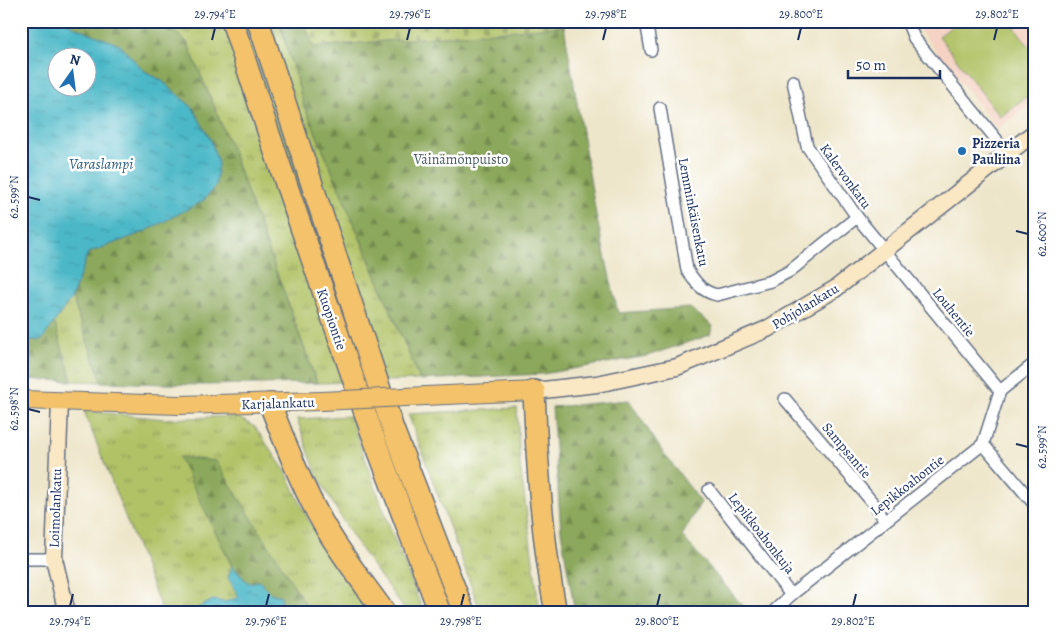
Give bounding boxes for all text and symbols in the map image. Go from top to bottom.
text: 29.794°E [194,6,236,22]
text: 29.796°E [389,6,431,22]
text: 29.798°E [585,6,627,22]
text: 29.800°E [779,6,823,22]
text: 29.802°E [975,6,1019,22]
north arrow [48,48,98,98]
scale bar [848,48,941,80]
text: N [68,49,82,70]
text: 50 m [856,55,886,75]
place label: Pizzeria Pauliina [972,134,1021,169]
street label: Kalervonkatu [815,140,876,213]
marker: Pizzeria Pauliina [956,145,968,157]
park label: Väinämönpuisto [413,150,508,169]
water label: Varaslampi [69,154,133,174]
street label: Lemminkäisenkatu [674,156,713,269]
text: 62.599°N [6,175,22,219]
text: 62.600°N [1034,211,1050,257]
street label: Pohjolankatu [768,279,843,334]
street label: Louhentie [928,284,979,341]
street label: Kuopiontie [312,286,351,352]
text: 62.598°N [6,387,22,431]
street label: Karjalankatu [241,393,316,414]
street label: Sampsantie [818,418,876,482]
text: 62.599°N [1034,425,1050,469]
street label: Lepikkoahontie [866,451,948,520]
street label: Loimolankatu [45,467,66,548]
street label: Lepikkoahonkuja [724,489,800,578]
text: 29.794°E [49,613,91,629]
text: 29.796°E [245,613,287,629]
text: 29.798°E [440,613,482,629]
text: 29.800°E [635,613,679,629]
text: 29.802°E [831,613,875,629]

